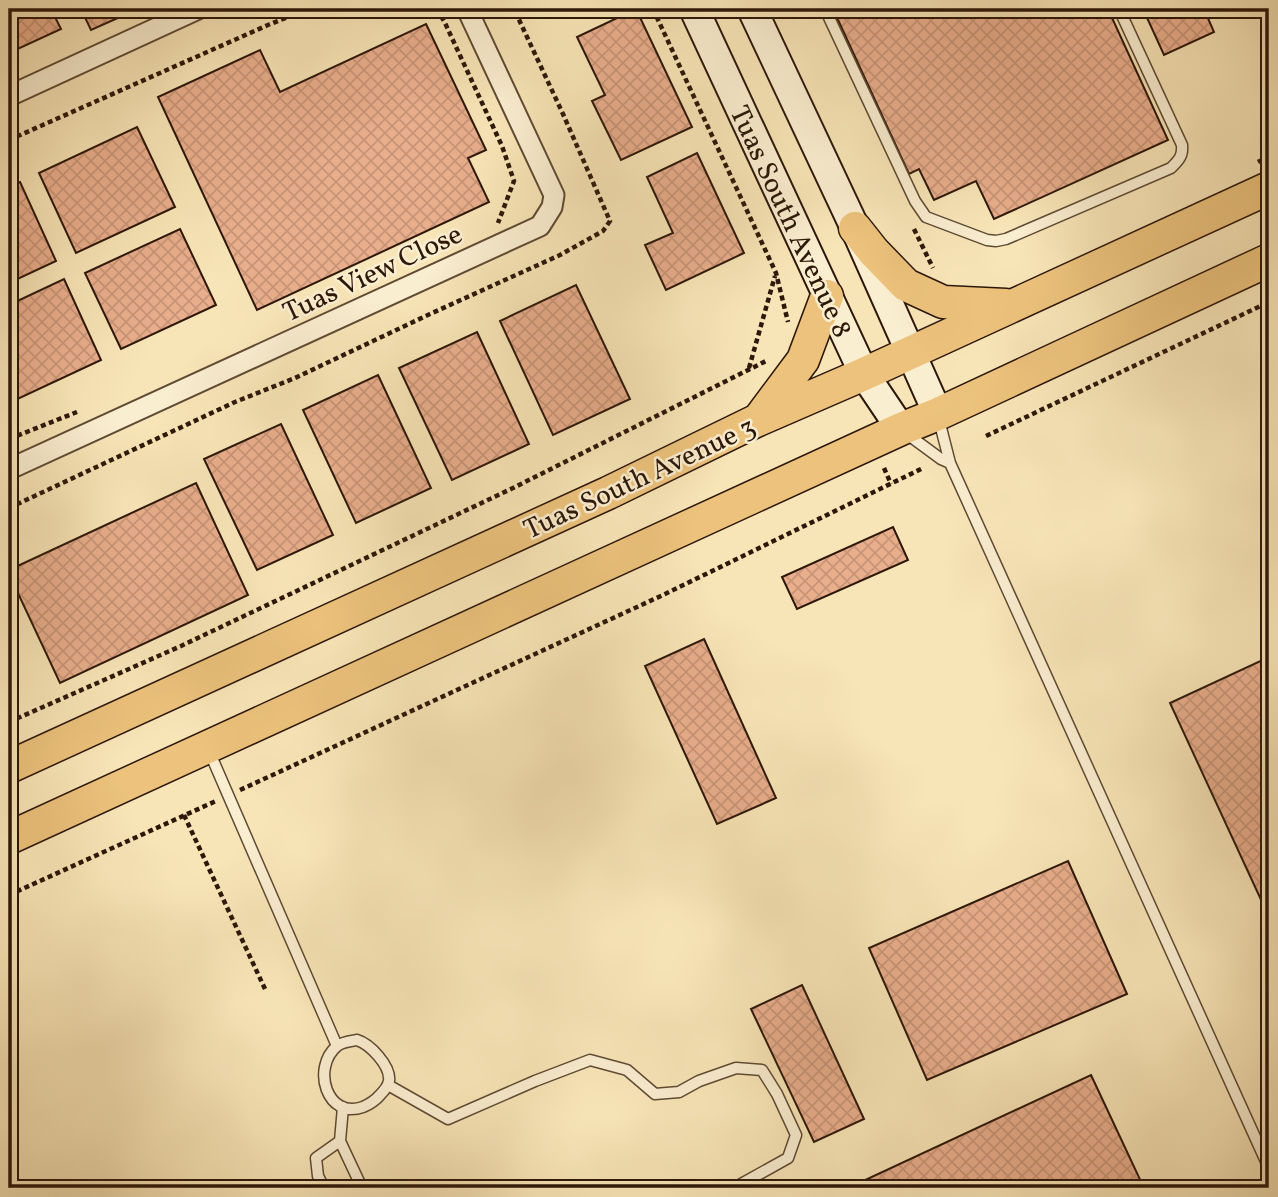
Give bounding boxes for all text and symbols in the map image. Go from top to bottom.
street label: Tuas South Avenue 8 [719,100,861,344]
street label: Tuas View Close [277,216,469,333]
street label: Tuas South Avenue 3 [518,408,763,550]

